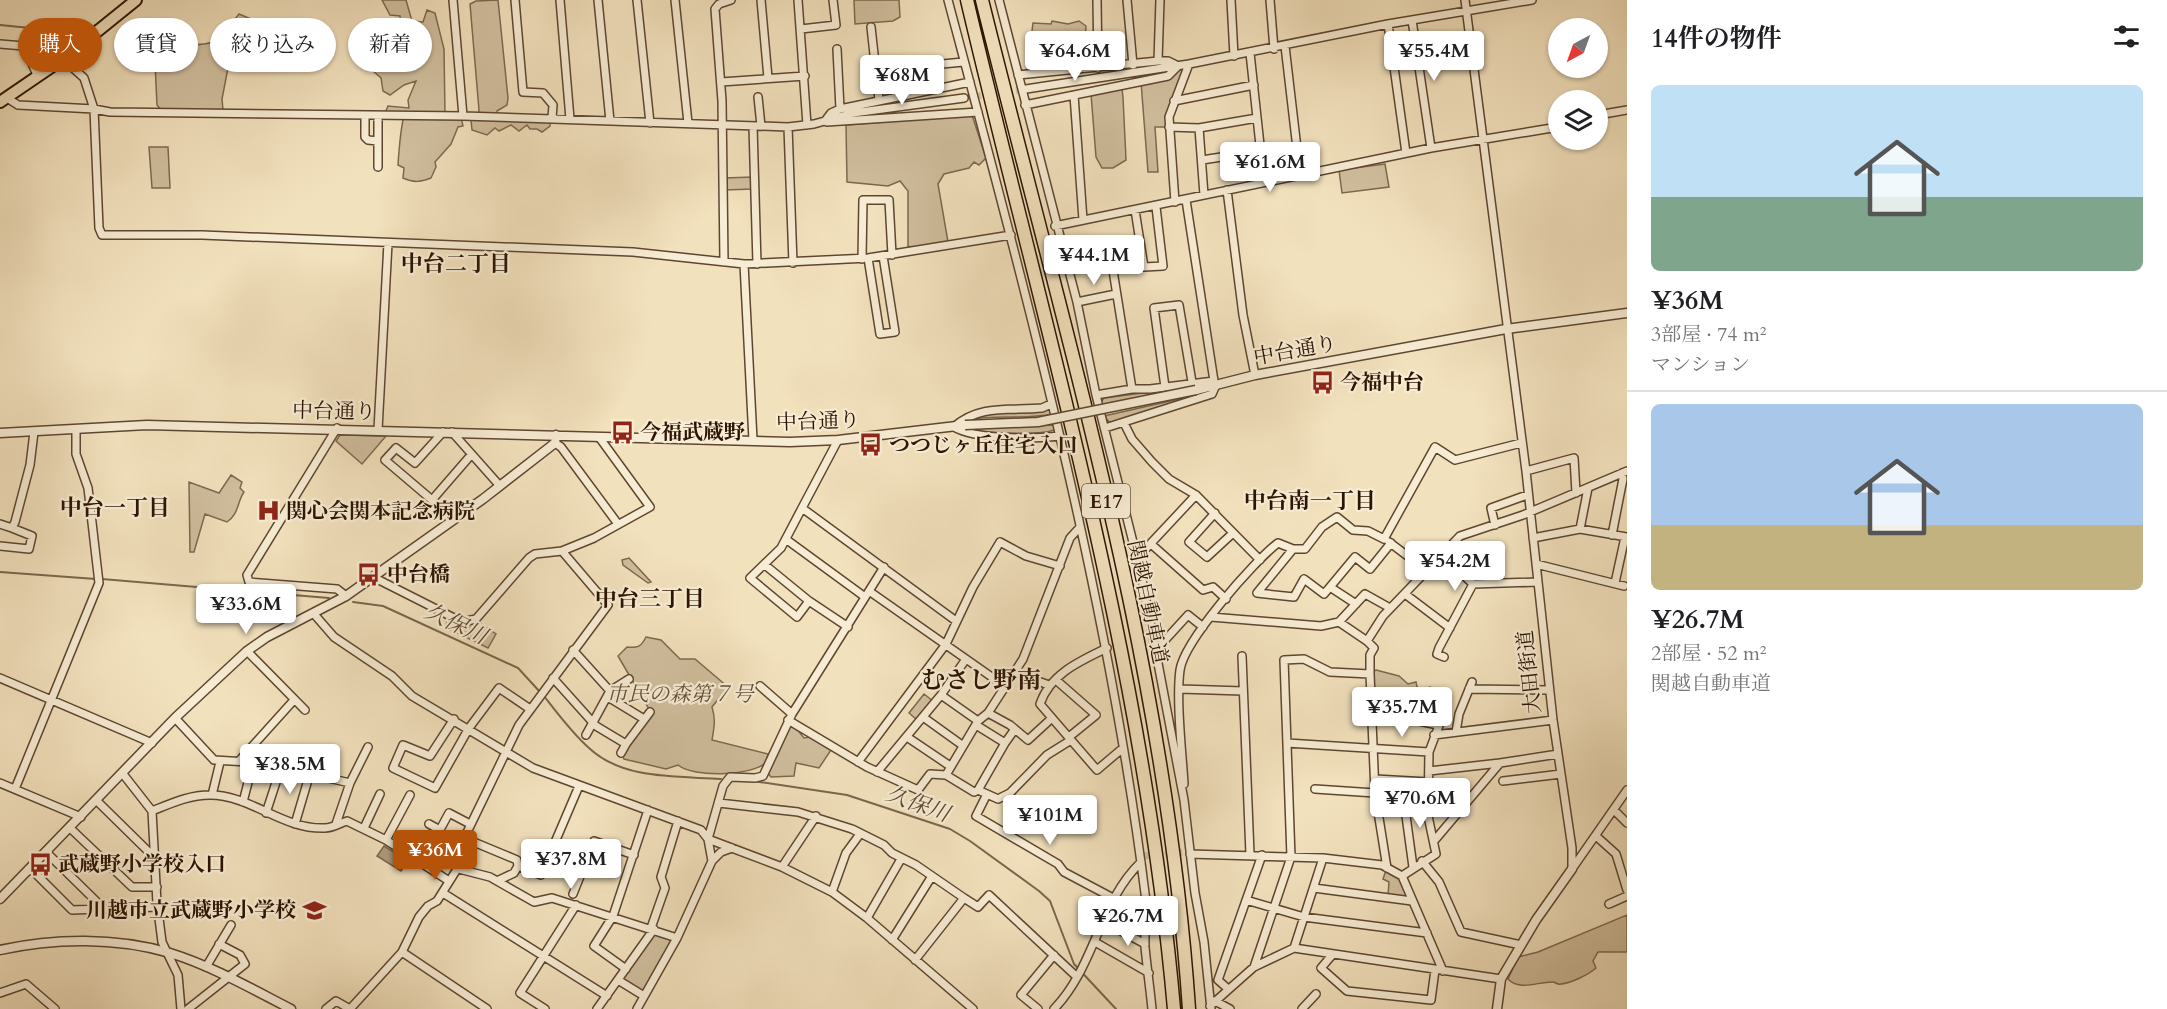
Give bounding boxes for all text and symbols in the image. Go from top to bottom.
chip: 購入 [18,18,102,72]
chip: 賃貸 [114,18,198,72]
chip: 絞り込み [210,18,336,72]
chip: 新着 [348,18,432,72]
north arrow [1548,18,1608,78]
map controls [1548,18,1608,150]
icon: filters [2110,20,2143,53]
text: 14件の物件 [1651,21,1782,56]
pin: ¥64.6M [1026,31,1124,82]
pin: ¥55.4M [1385,31,1483,82]
text: ¥64.6M [1039,37,1111,64]
text: ¥55.4M [1398,37,1470,64]
pin: ¥68M [866,55,938,106]
text: ¥68M [874,61,930,88]
button: layers [1548,90,1608,150]
icon: home [1843,124,1951,232]
pin: ¥61.6M [1221,142,1319,193]
text: ¥61.6M [1234,148,1306,175]
pin: ¥44.1M [1045,235,1143,286]
text: ¥44.1M [1058,241,1130,268]
district label: 中台二丁目 [401,249,511,279]
text: ¥36M [1651,283,1724,318]
text: 3部屋 · 74 m² [1651,321,1767,348]
street label: 中台通り [1251,329,1339,372]
text: マンション [1651,351,1750,378]
place label: 今福中台 [1340,368,1424,397]
bus stop icon: 今福中台 [1309,369,1335,395]
street label: 中台通り [292,396,376,427]
street label: 中台通り [776,406,860,437]
place label: 今福武蔵野 [640,418,745,447]
bus stop icon: 今福武蔵野 [609,419,635,445]
place label: つつじヶ丘住宅入口 [889,431,1078,460]
bus stop icon: つつじヶ丘住宅入口 [858,432,884,458]
icon: home [1843,443,1951,551]
road number: E17 [1082,484,1130,518]
district label: 中台南一丁目 [1244,486,1376,516]
district label: 中台一丁目 [60,493,170,523]
place label: 関心会関本記念病院 [286,497,475,526]
hospital icon: 関心会関本記念病院 [255,498,281,524]
street label: 関越自動車道 [1120,537,1175,667]
pin: ¥54.2M [1406,541,1504,592]
text: ¥54.2M [1419,547,1491,574]
place label: 中台橋 [387,560,450,589]
bus stop icon: 中台橋 [356,561,382,587]
pin: ¥33.6M [197,584,295,635]
district label: 中台三丁目 [595,584,705,614]
text: ¥33.6M [210,590,282,617]
water label: 久保川 [419,596,494,652]
text: ¥26.7M [1651,602,1744,637]
street label: 大田街道 [1511,629,1548,715]
text: 2部屋 · 52 m² [1651,640,1767,667]
district label: むさし野南 [921,664,1041,697]
text: 関越自動車道 [1651,670,1771,697]
park label: 市民の森第７号 [607,680,755,709]
pin: ¥35.7M [1353,687,1451,738]
text: ¥35.7M [1366,693,1438,720]
pin: ¥38.5M [241,744,339,795]
text: ¥38.5M [254,750,326,777]
pin: ¥70.6M [1371,778,1469,829]
water label: 久保川 [882,779,956,830]
text: ¥70.6M [1384,784,1456,811]
pin: ¥101M [1008,795,1092,846]
text: ¥101M [1017,801,1083,828]
pin: ¥36M [399,830,471,881]
text: ¥36M [407,836,463,863]
pin: ¥37.8M [522,839,620,890]
text: ¥37.8M [535,845,607,872]
place label: 武蔵野小学校入口 [58,850,226,879]
bus stop icon: 武蔵野小学校入口 [27,851,53,877]
place label: 川越市立武蔵野小学校 [86,896,296,925]
pin: ¥26.7M [1079,896,1177,947]
school or university icon: 川越市立武蔵野小学校 [301,897,327,923]
text: ¥26.7M [1092,902,1164,929]

